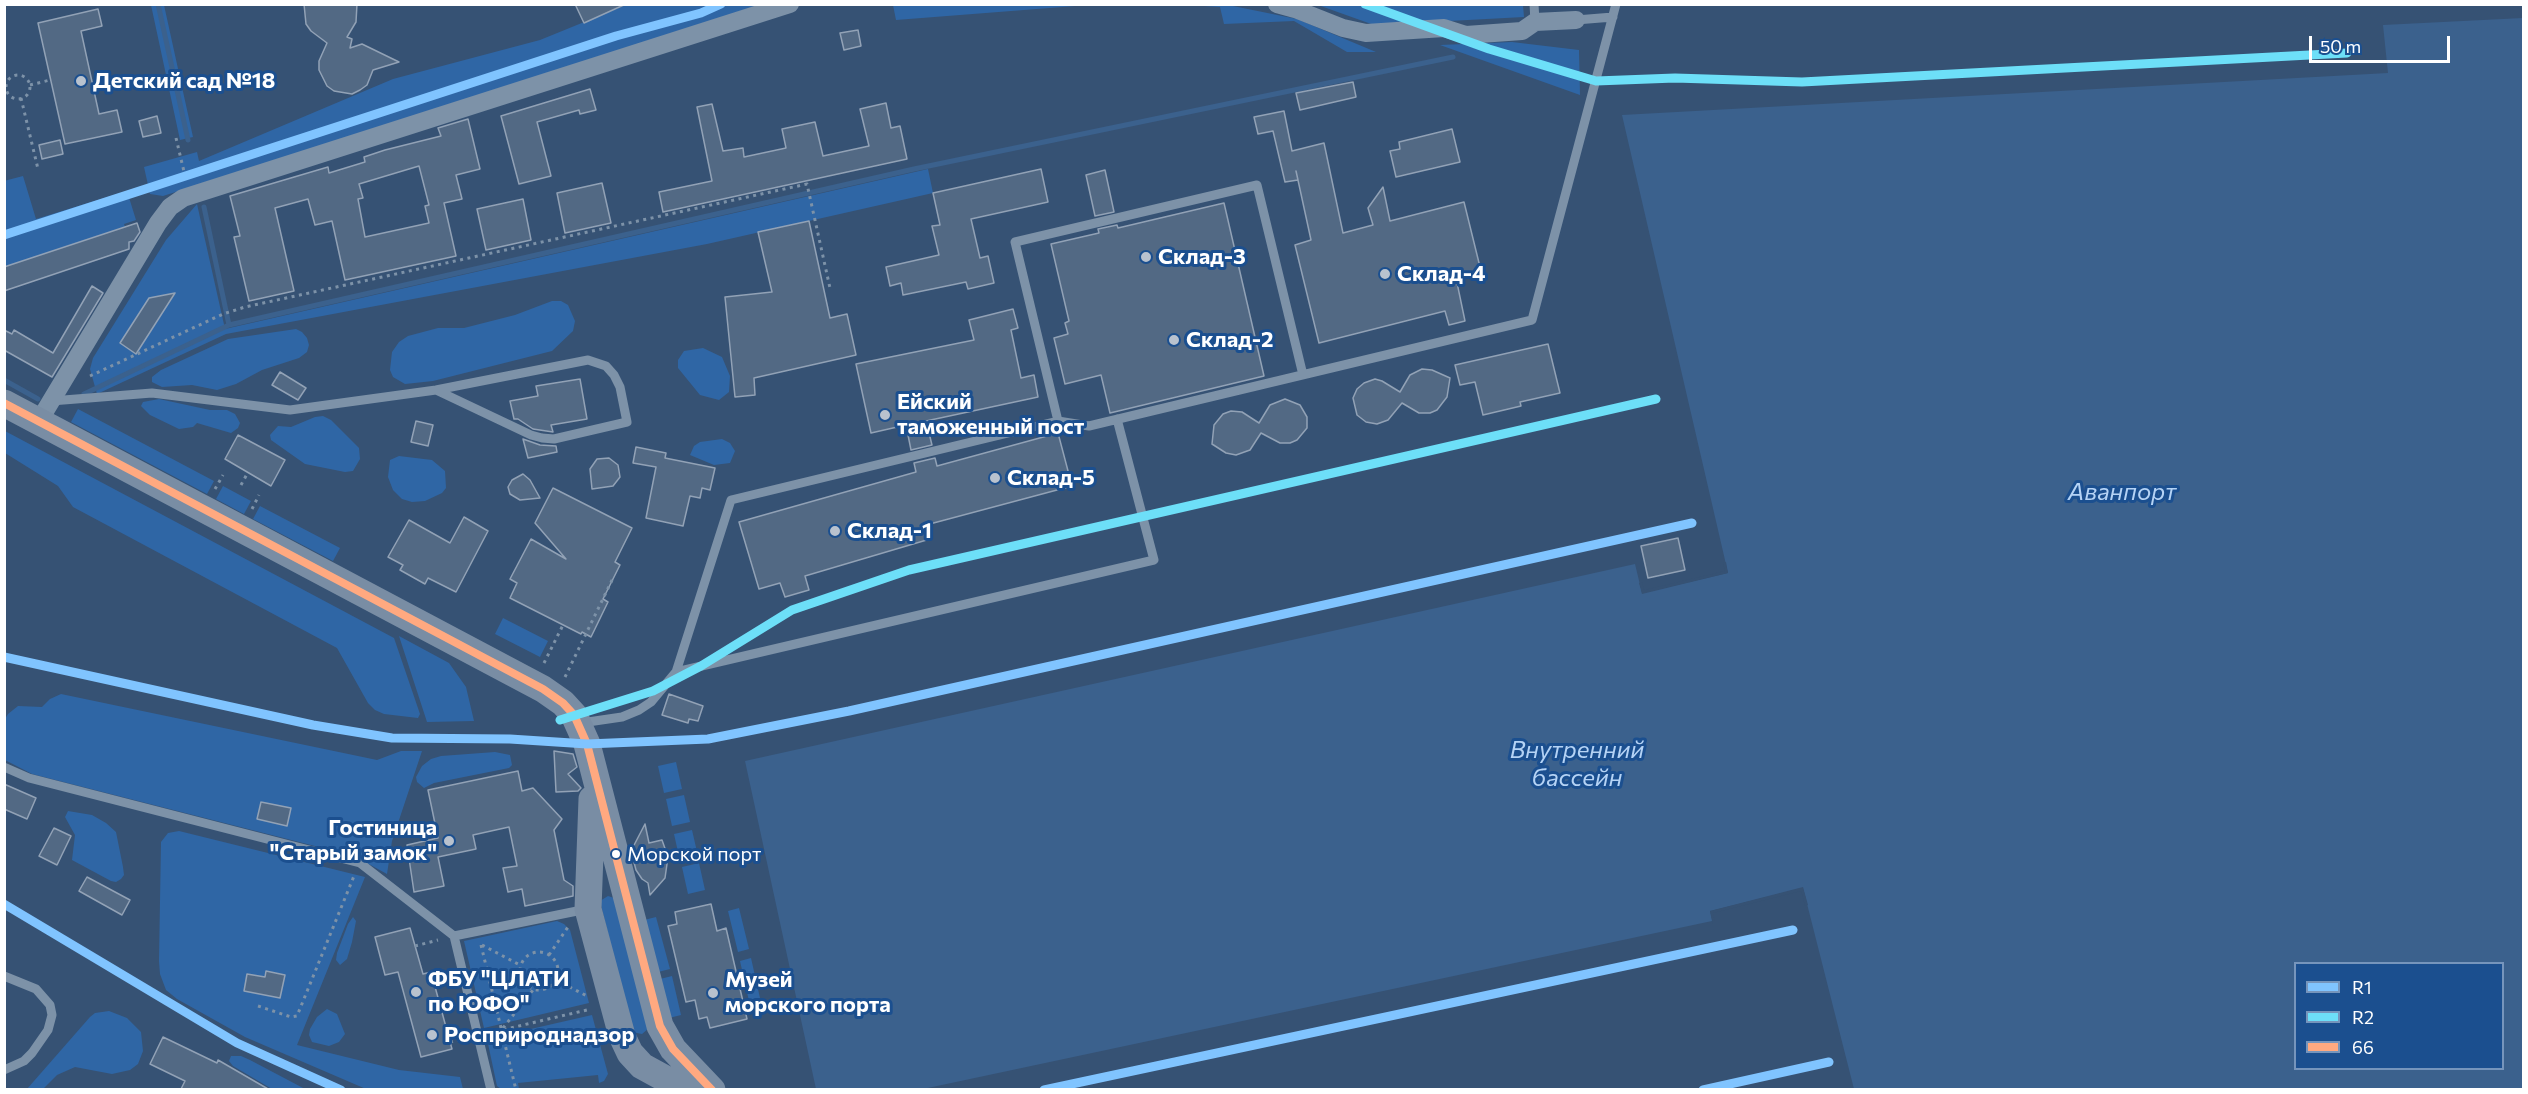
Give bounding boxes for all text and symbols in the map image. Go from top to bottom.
scale bar [2312,24,2453,62]
text: 50 m [2320,35,2361,57]
place label: Детский сад №18 [93,68,275,94]
marker: Детский сад №18 [74,74,88,88]
place label: Склад-3 [1158,244,1246,270]
marker: Склад-3 [1139,250,1153,264]
place label: Склад-4 [1397,261,1486,287]
marker: Склад-4 [1378,267,1392,281]
place label: Склад-2 [1186,327,1274,353]
marker: Склад-2 [1167,333,1181,347]
place label: Ейский таможенный пост [897,389,1084,440]
marker: Ейский таможенный пост [878,408,892,422]
place label: Склад-5 [1007,465,1095,491]
marker: Склад-5 [988,471,1002,485]
water label: Аванпорт [2068,478,2176,506]
place label: Склад-1 [847,518,932,544]
marker: Склад-1 [828,524,842,538]
water label: Внутренний бассейн [1510,736,1644,792]
place label: Гостиница "Старый замок" [270,815,437,866]
marker: Гостиница "Старый замок" [442,834,456,848]
place label: Морской порт [627,842,761,866]
marker: Морской порт [610,848,622,860]
legend [2294,962,2504,1070]
place label: ФБУ "ЦЛАТИ по ЮФО" [428,966,569,1017]
place label: Музей морского порта [725,967,891,1018]
text: R1 [2352,976,2372,998]
marker: ФБУ "ЦЛАТИ по ЮФО" [409,985,423,999]
marker: Музей морского порта [706,986,720,1000]
text: R2 [2352,1006,2374,1028]
place label: Росприроднадзор [444,1022,634,1048]
marker: Росприроднадзор [425,1028,439,1042]
text: 66 [2352,1036,2374,1058]

